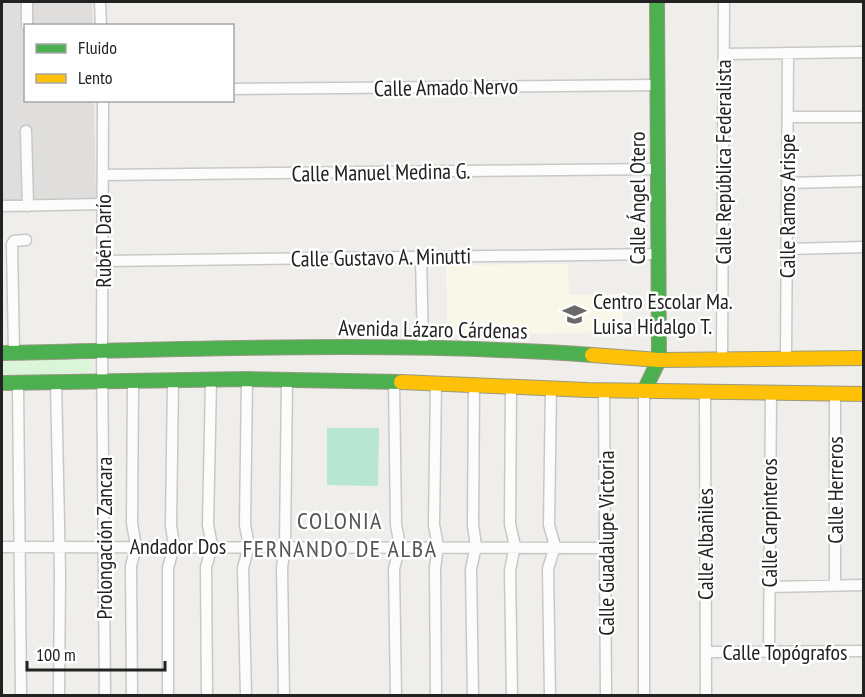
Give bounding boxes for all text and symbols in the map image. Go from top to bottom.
legend [24,24,234,102]
text: Fluido [78,36,117,59]
street label: Calle República Federalista [709,59,737,265]
text: Lento [78,66,113,89]
street label: Calle Amado Nervo [374,72,518,102]
street label: Calle Ángel Otero [623,131,651,265]
street label: Calle Ramos Arispe [773,134,801,278]
street label: Calle Manuel Medina G. [291,156,471,188]
street label: Rubén Darío [89,194,117,288]
street label: Calle Gustavo A. Minutti [291,241,471,273]
place label: Centro Escolar Ma. Luisa Hidalgo T. [593,287,733,340]
school or university icon: Centro Escolar Ma. Luisa Hidalgo T. [562,301,588,327]
street label: Avenida Lázaro Cárdenas [338,313,528,345]
street label: Calle Herreros [821,436,849,544]
street label: Calle Guadalupe Victoria [592,450,620,636]
street label: Prolongación Zancara [90,457,118,619]
street label: Calle Carpinteros [755,458,783,588]
street label: Calle Albañiles [691,488,719,600]
district label: COLONIA FERNANDO DE ALBA [242,505,438,564]
street label: Andador Dos [130,532,226,560]
scale bar [27,634,165,672]
street label: Calle Topógrafos [723,638,847,666]
text: 100 m [36,643,76,666]

